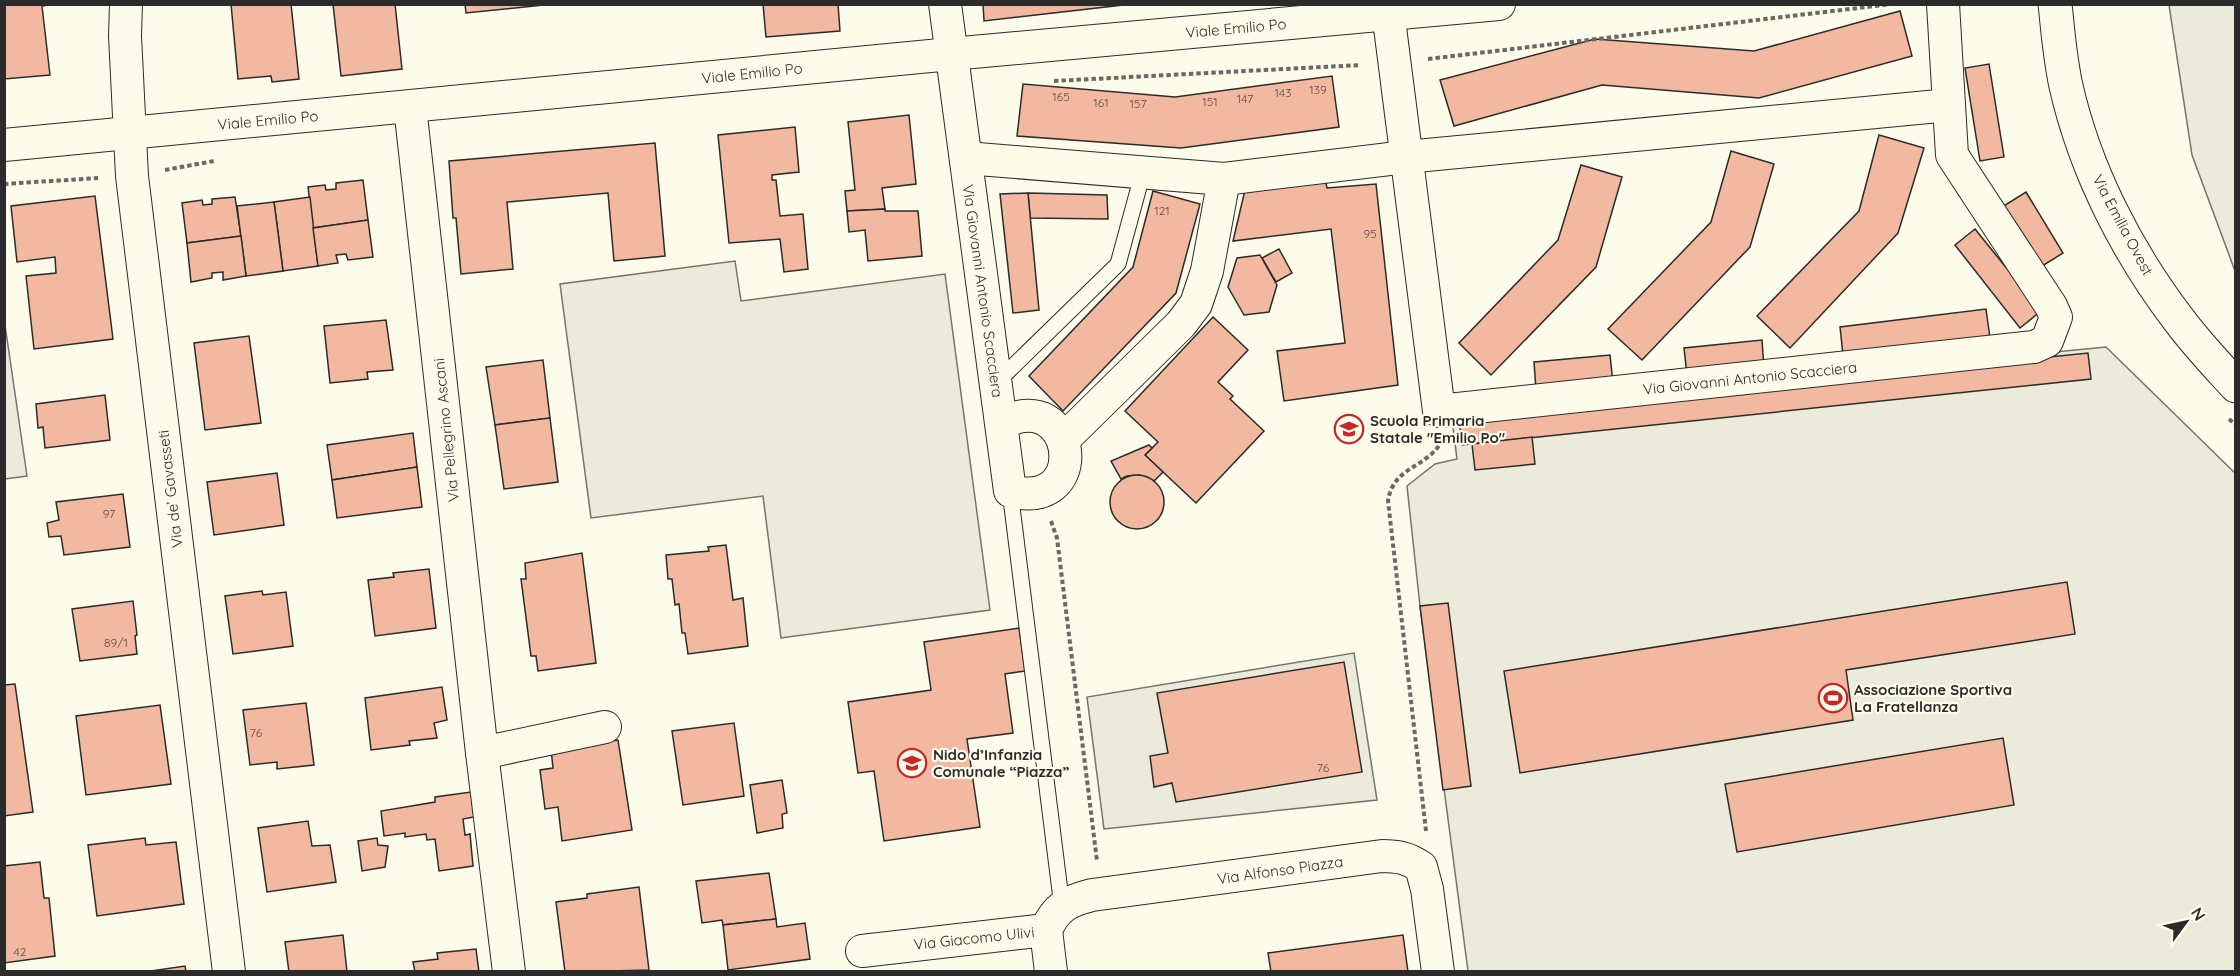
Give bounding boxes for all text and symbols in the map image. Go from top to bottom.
street label: Viale Emilio Po [1185,14,1287,42]
street label: Viale Emilio Po [701,58,803,88]
house number: 139 [1309,82,1327,97]
house number: 143 [1275,85,1291,100]
house number: 165 [1052,89,1070,104]
house number: 147 [1237,91,1253,106]
house number: 151 [1202,94,1218,109]
house number: 161 [1093,95,1109,110]
house number: 157 [1129,96,1147,111]
street label: Viale Emilio Po [217,106,319,134]
street label: Via Emilia Ovest [2088,171,2158,279]
street label: Via Giovanni Antonio Scacciera [959,183,1007,399]
house number: 121 [1154,203,1170,218]
house number: 95 [1363,226,1377,241]
street label: Via Pellegrino Ascani [429,357,463,503]
street label: Via Giovanni Antonio Scacciera [1642,357,1858,399]
place label: Scuola Primaria Statale "Emilio Po" [1370,411,1506,447]
school or university icon: Scuola Primaria Statale "Emilio Po" [1333,413,1365,445]
street label: Via de’ Gavasseti [153,429,187,549]
house number: 97 [103,506,115,521]
house number: 89/1 [104,635,128,650]
place label: Associazione Sportiva La Fratellanza [1854,680,2012,716]
sports icon: Associazione Sportiva La Fratellanza [1817,682,1849,714]
house number: 76 [250,725,263,740]
place label: Nido d’Infanzia Comunale “Piazza” [933,745,1069,781]
school or university icon: Nido d’Infanzia Comunale “Piazza” [896,747,928,779]
house number: 76 [1317,760,1330,775]
street label: Via Alfonso Piazza [1216,852,1344,888]
north arrow [2156,892,2216,952]
text: N [2187,903,2210,924]
street label: Via Giacomo Ulivi [913,922,1035,954]
house number: 42 [14,944,27,959]

